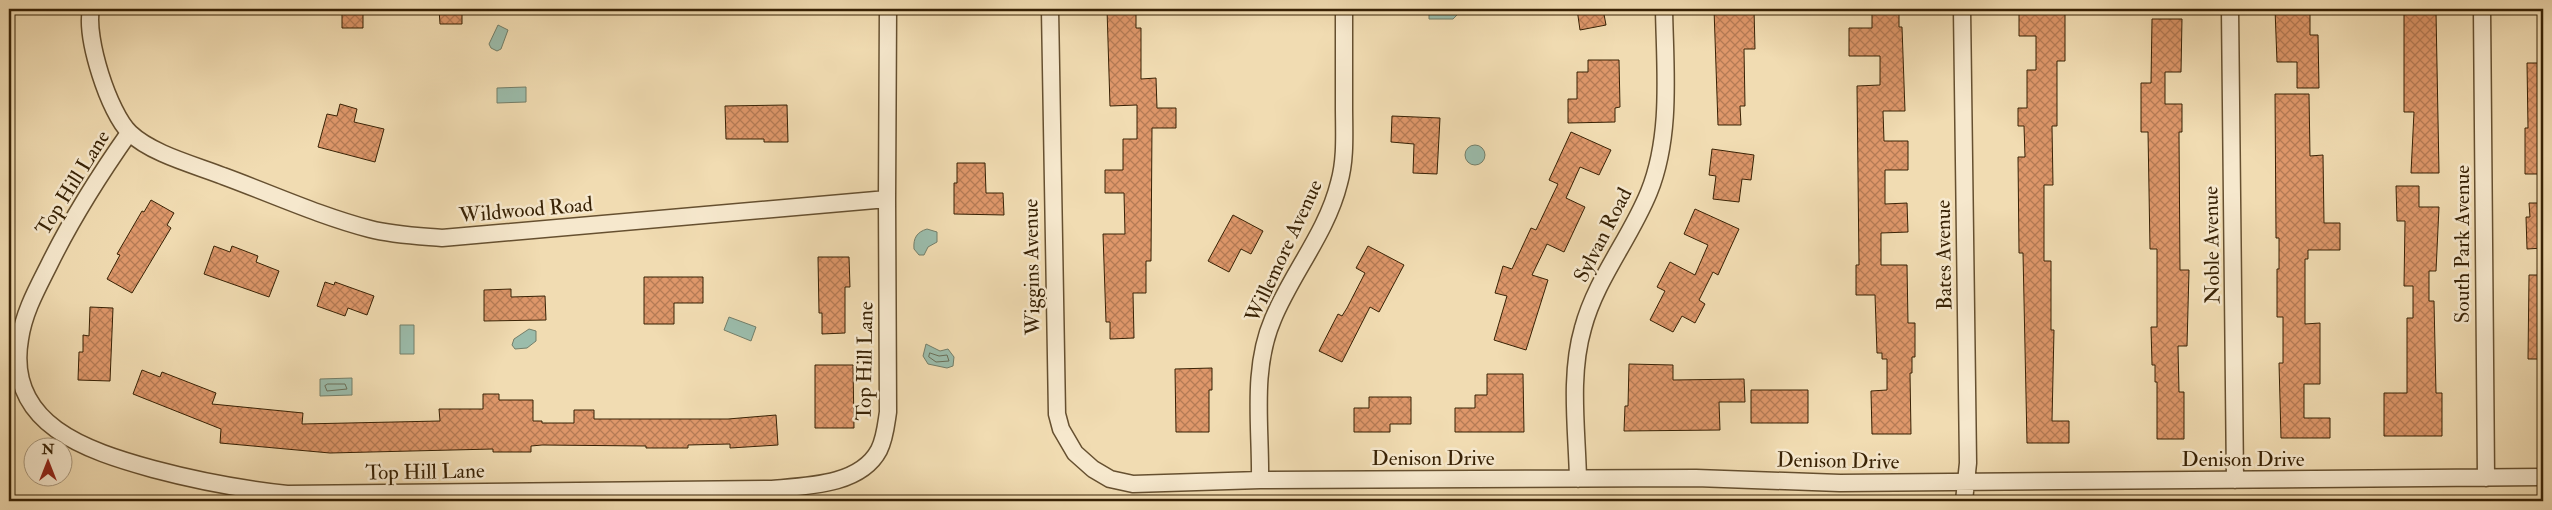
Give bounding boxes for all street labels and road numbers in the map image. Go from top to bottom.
street label: Top Hill Lane [30,125,116,241]
street label: South Park Avenue [2449,165,2476,323]
street label: Willemore Avenue [1239,175,1329,328]
street label: Sylvan Road [1568,183,1639,287]
street label: Noble Avenue [2197,186,2227,304]
street label: Wildwood Road [457,191,595,229]
street label: Wiggins Avenue [1017,198,1047,336]
street label: Bates Avenue [1930,199,1958,310]
street label: Top Hill Lane [850,301,880,421]
street label: Denison Drive [1372,445,1495,472]
street label: Denison Drive [1776,446,1900,476]
street label: Denison Drive [2182,446,2305,473]
street label: Top Hill Lane [365,457,485,487]

